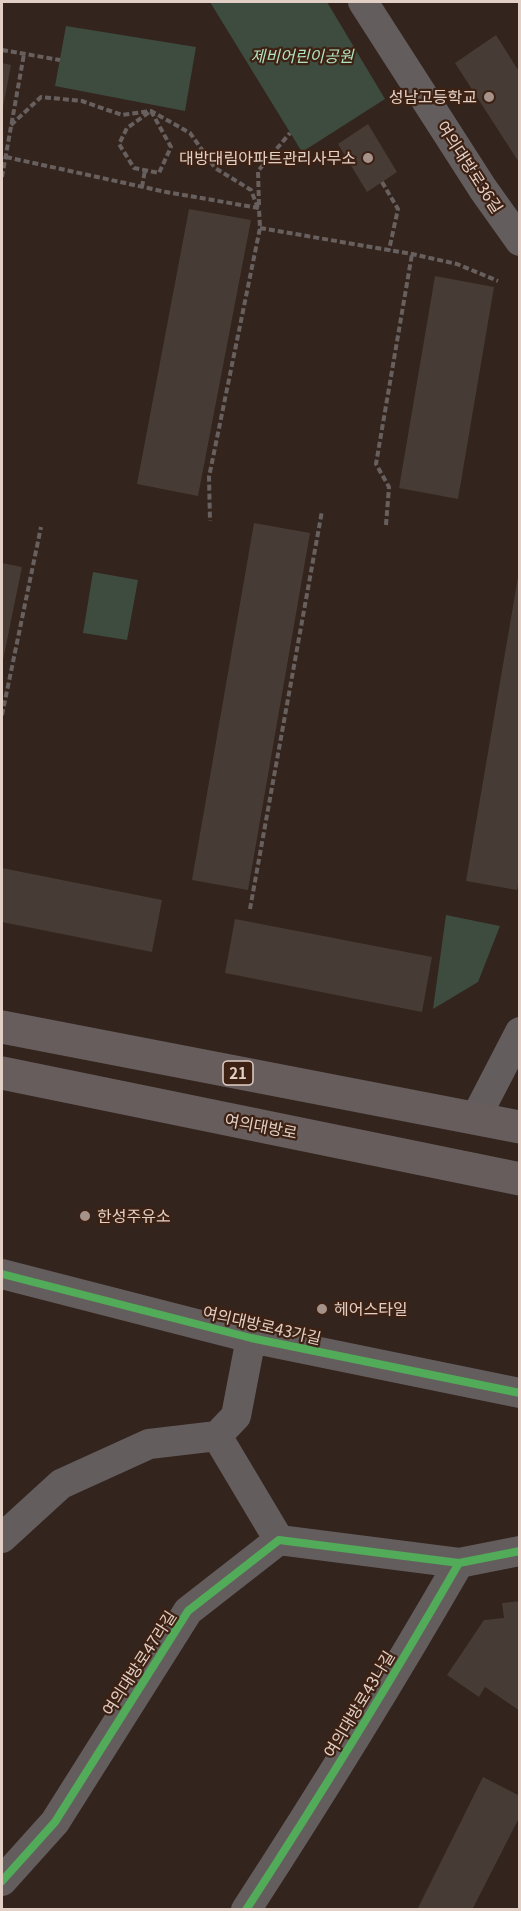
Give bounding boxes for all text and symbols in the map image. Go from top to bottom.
park label: 제비어린이공원 [250,46,354,66]
place label: 성남고등학교 [389,87,477,107]
marker: 성남고등학교 [482,90,496,104]
street label: 여의대방로36길 [433,117,507,217]
place label: 대방대림아파트관리사무소 [179,148,356,168]
marker: 대방대림아파트관리사무소 [361,151,375,165]
road number: 21 [223,1061,253,1085]
street label: 여의대방로 [223,1110,299,1142]
place label: 한성주유소 [97,1206,171,1226]
marker: 한성주유소 [78,1209,92,1223]
place label: 헤어스타일 [334,1299,408,1319]
street label: 여의대방로43가길 [201,1302,323,1348]
marker: 헤어스타일 [315,1302,329,1316]
street label: 여의대방로47라길 [98,1607,180,1719]
street label: 여의대방로43나길 [320,1647,398,1761]

